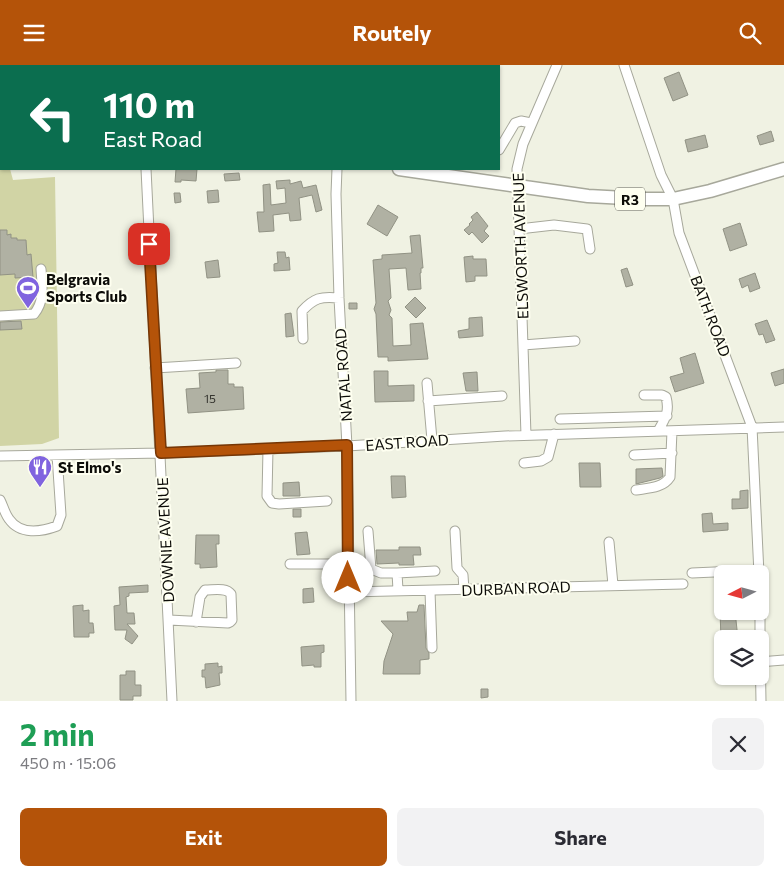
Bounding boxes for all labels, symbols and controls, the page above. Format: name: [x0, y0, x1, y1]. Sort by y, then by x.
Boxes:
icon: menu: [20, 19, 48, 47]
text: Routely: [353, 19, 431, 46]
icon: search: [736, 19, 764, 47]
text: 110 m: [103, 82, 195, 125]
icon: left: [20, 85, 85, 150]
text: East Road: [103, 125, 202, 152]
street label: ELSWORTH AVENUE: [508, 172, 532, 319]
road number: R3: [615, 187, 645, 211]
pin: [128, 223, 170, 265]
icon: arrive: [135, 230, 163, 258]
place label: Belgravia Sports Club: [46, 270, 127, 305]
street label: BATH ROAD: [687, 273, 735, 359]
sports icon: Belgravia Sports Club: [15, 275, 41, 309]
street label: NATAL ROAD: [331, 328, 355, 422]
house number: 15: [204, 391, 216, 405]
street label: EAST ROAD: [365, 430, 449, 454]
restaurant icon: St Elmo's: [27, 454, 53, 488]
place label: St Elmo's: [58, 458, 122, 476]
street label: DOWNIE AVENUE: [153, 477, 177, 603]
position arrow: [321, 551, 373, 603]
north arrow: [714, 565, 769, 620]
map controls: [714, 565, 769, 685]
street label: DURBAN ROAD: [461, 577, 571, 599]
button: layers: [714, 630, 769, 685]
text: 2 min: [20, 715, 95, 752]
button: close: [712, 718, 764, 770]
text: 450 m · 15:06: [20, 753, 116, 772]
button: Exit: [20, 808, 387, 866]
button: Share: [397, 808, 764, 866]

